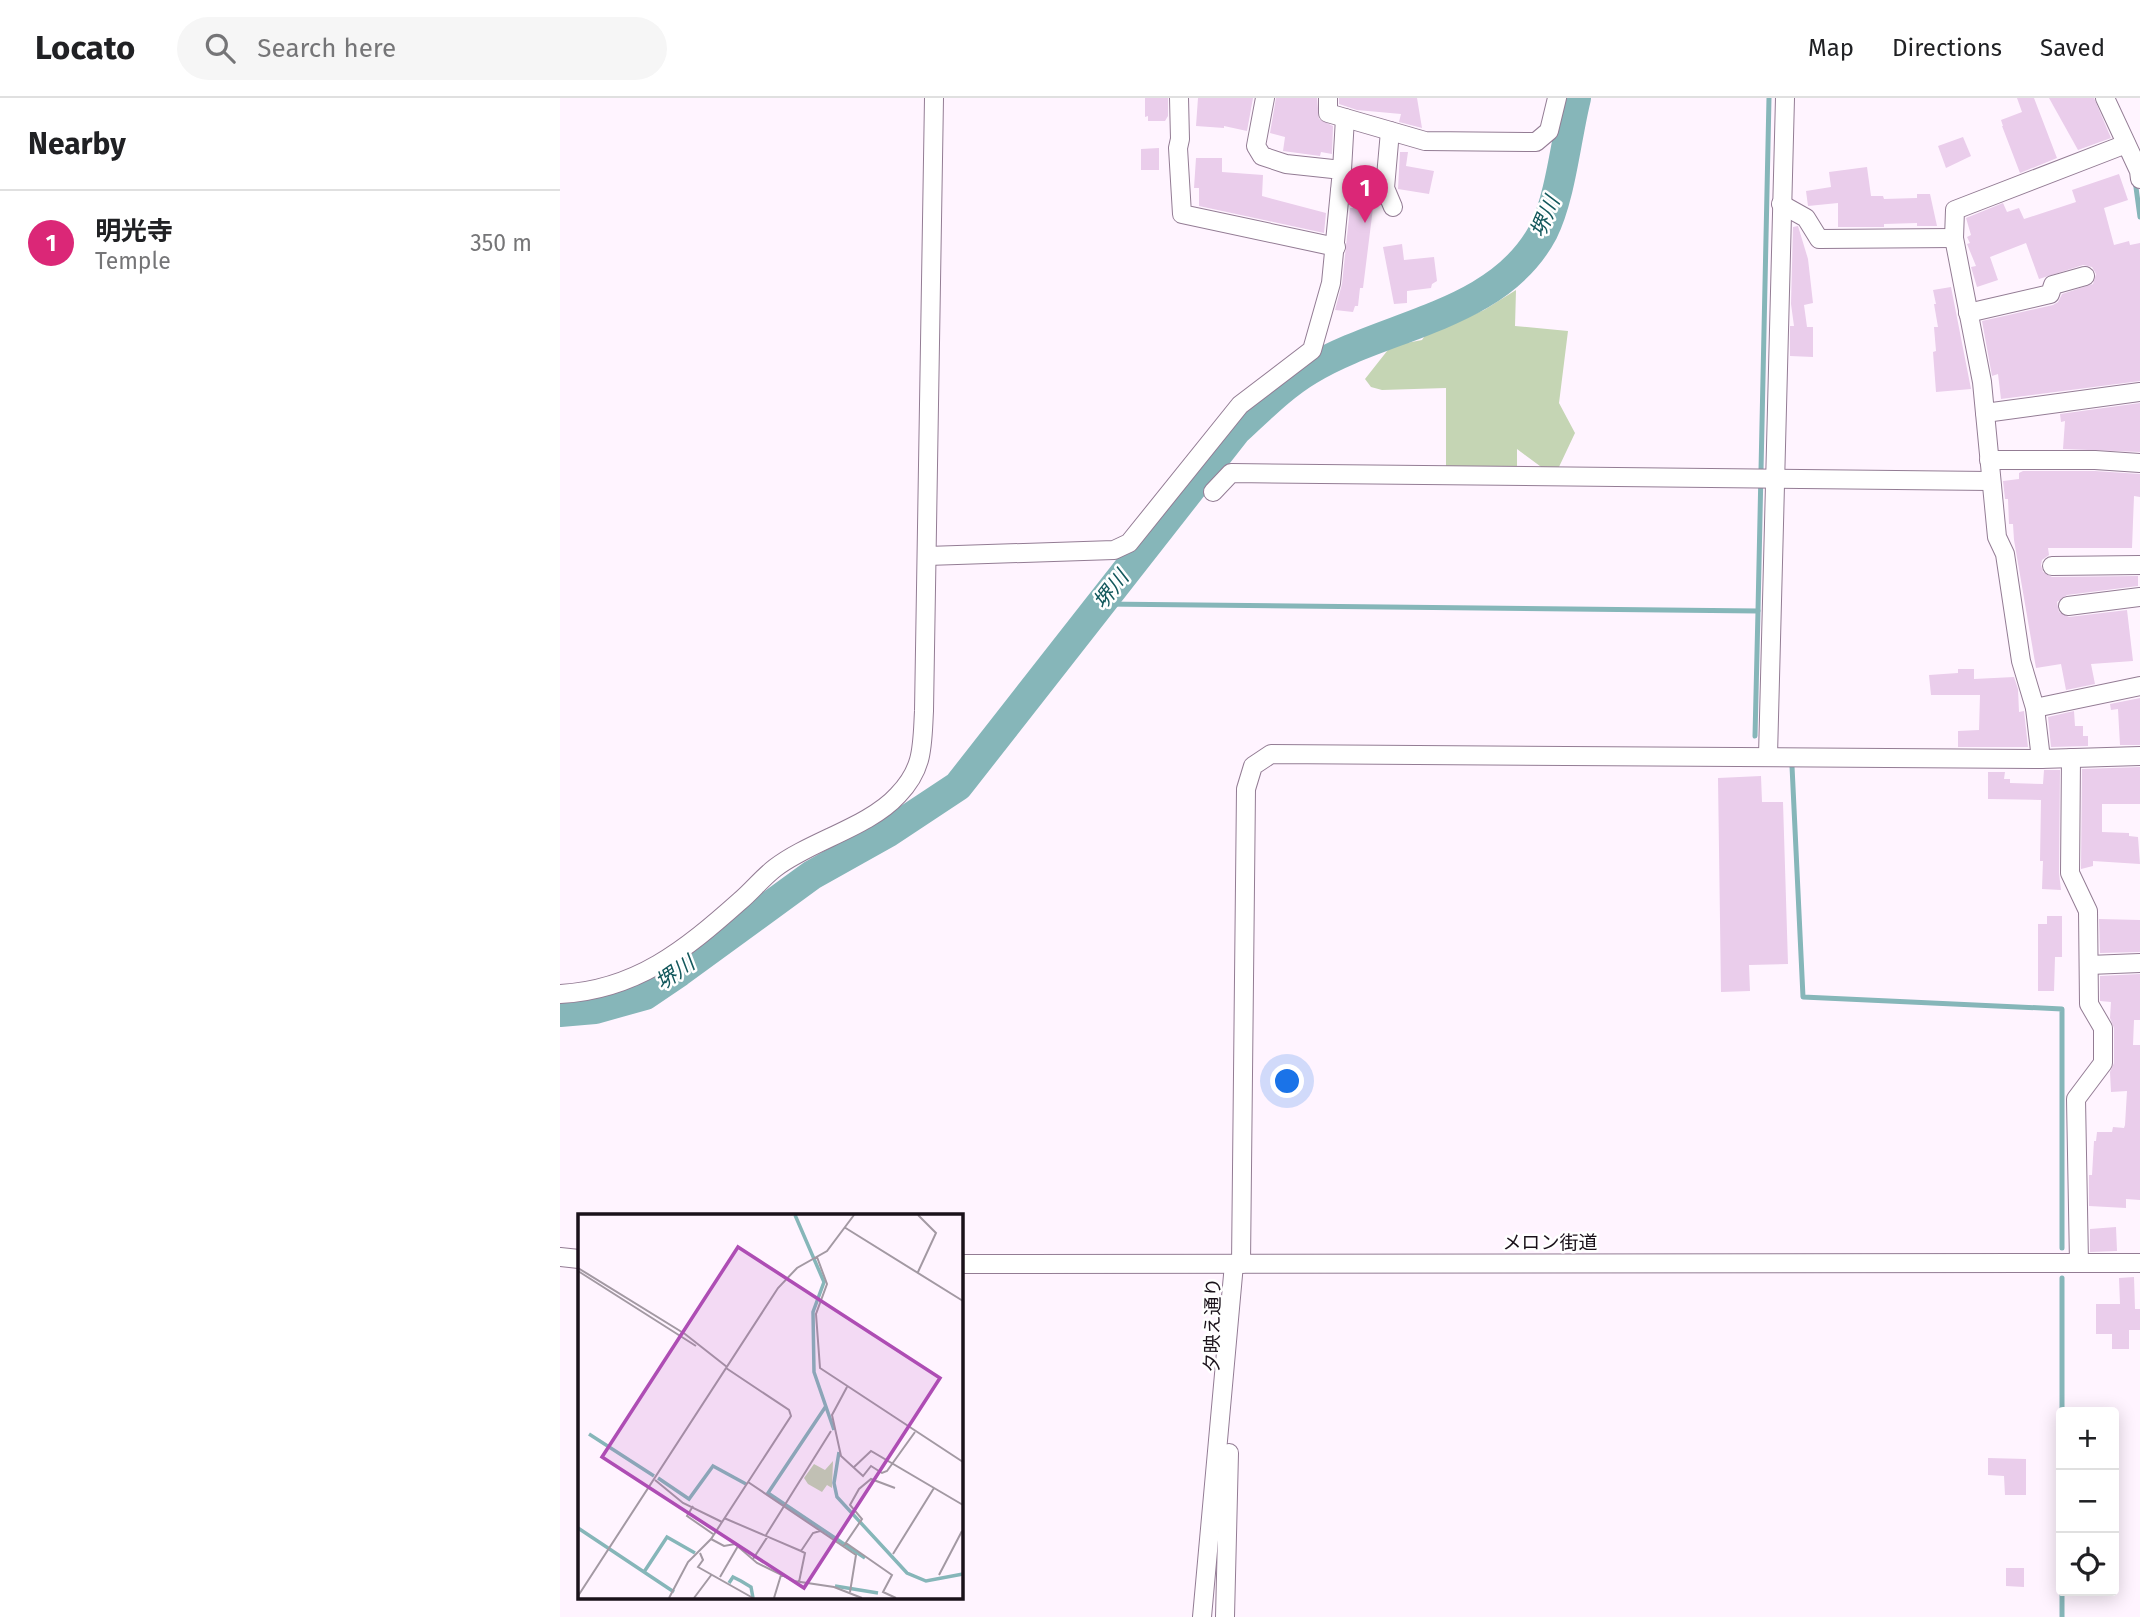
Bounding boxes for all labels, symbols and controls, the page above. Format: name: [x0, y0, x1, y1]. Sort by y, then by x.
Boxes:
search box: [177, 17, 667, 80]
text: Locato: [35, 28, 135, 68]
icon: search: [201, 29, 239, 67]
text: Search here: [257, 33, 396, 64]
text: Map: [1808, 34, 1854, 62]
text: Directions: [1892, 34, 2002, 62]
text: Saved: [2040, 34, 2105, 62]
text: Nearby: [28, 126, 126, 162]
pin: 1: [1342, 165, 1388, 223]
water label: 堺川: [1525, 191, 1566, 241]
text: 明光寺: [95, 216, 173, 247]
text: 1: [46, 229, 56, 257]
text: 350 m: [470, 229, 532, 257]
text: Temple: [95, 247, 171, 275]
water label: 堺川: [1088, 564, 1135, 615]
water label: 堺川: [650, 949, 701, 996]
your location: [1270, 1064, 1304, 1098]
inset map: [578, 1214, 962, 1600]
street label: メロン街道: [1502, 1231, 1598, 1254]
street label: 夕映え通り: [1200, 1277, 1225, 1373]
map controls: [2056, 1407, 2119, 1596]
button: +: [2056, 1407, 2119, 1470]
button: −: [2056, 1470, 2119, 1533]
button: locate: [2056, 1533, 2119, 1596]

